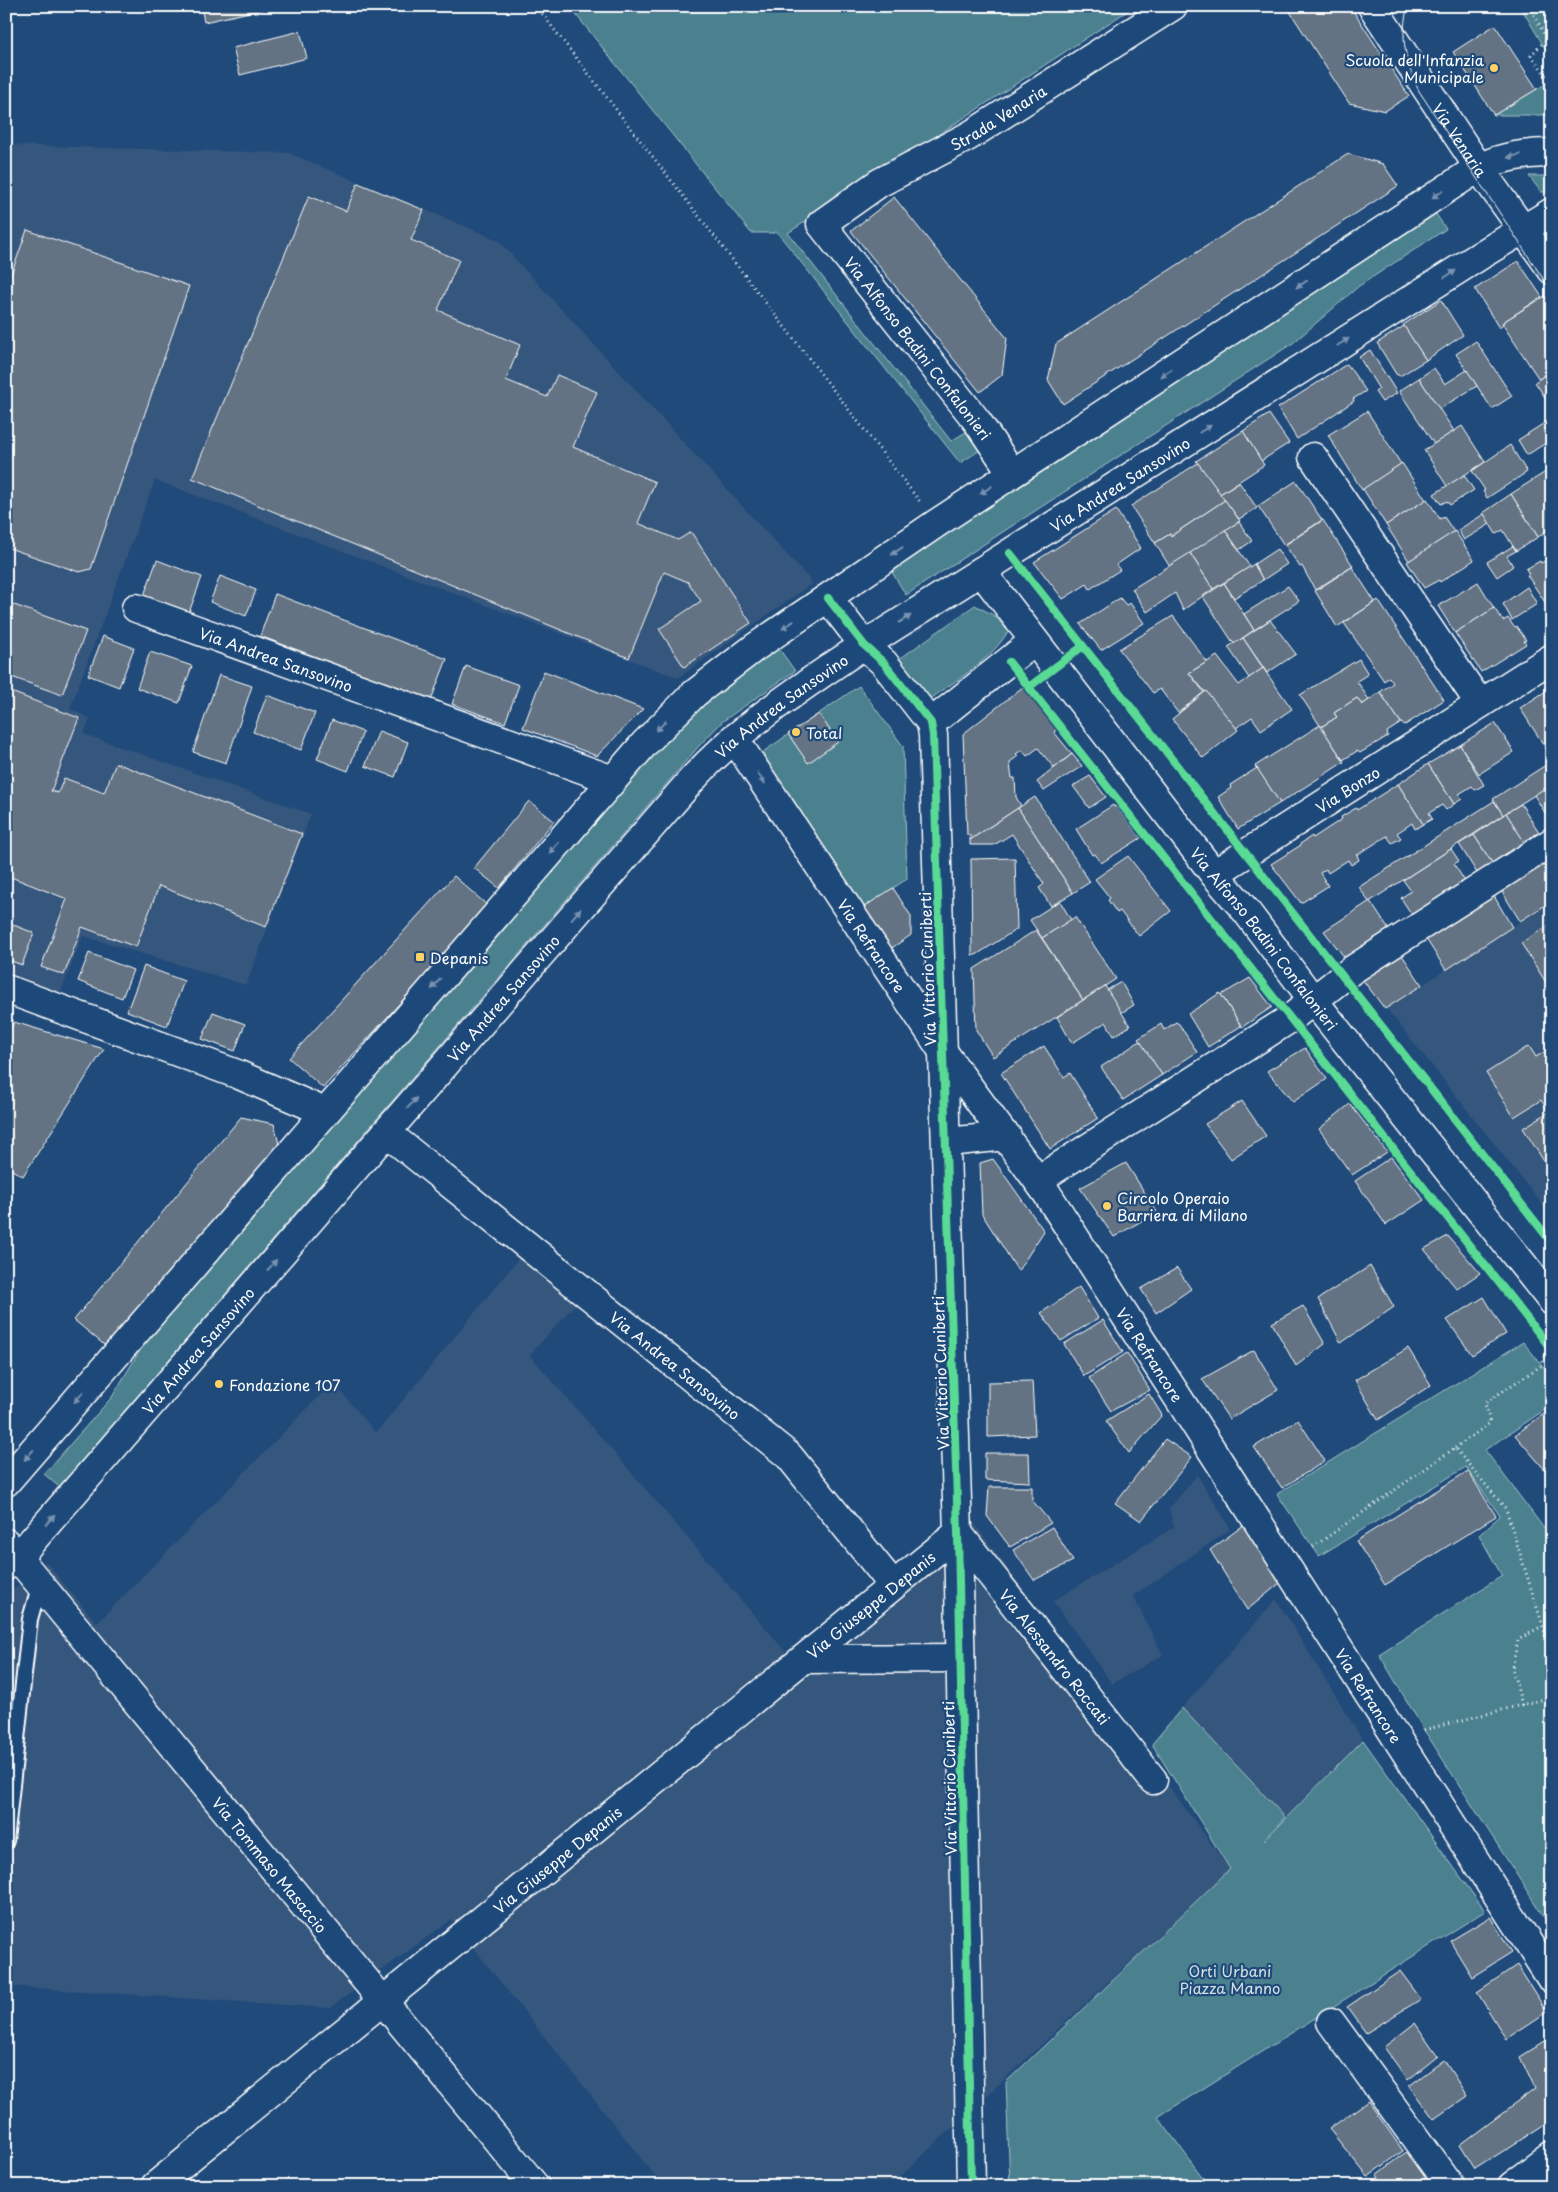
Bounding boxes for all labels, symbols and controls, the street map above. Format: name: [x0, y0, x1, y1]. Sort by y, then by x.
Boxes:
place label: Scuola dell'Infanzia Municipale: [1345, 48, 1485, 88]
marker: Scuola dell'Infanzia Municipale: [1488, 62, 1500, 74]
street label: Strada Venaria: [946, 78, 1051, 156]
street label: Via Venaria: [1427, 98, 1493, 182]
one-way arrow: [1507, 152, 1522, 160]
one-way arrow: [1431, 190, 1445, 199]
street label: Via Alfonso Badini Confalonieri: [839, 251, 997, 445]
one-way arrow: [1444, 269, 1457, 279]
one-way arrow: [1295, 279, 1309, 288]
one-way arrow: [1336, 337, 1349, 347]
one-way arrow: [1159, 368, 1173, 377]
one-way arrow: [1199, 424, 1212, 434]
street label: Via Andrea Sansovino: [1045, 431, 1194, 537]
one-way arrow: [980, 486, 993, 495]
one-way arrow: [890, 546, 903, 556]
one-way arrow: [899, 614, 912, 623]
street label: Via Andrea Sansovino: [196, 620, 356, 697]
one-way arrow: [781, 620, 794, 630]
street label: Via Andrea Sansovino: [709, 648, 852, 763]
one-way arrow: [655, 720, 667, 732]
place label: Total: [806, 721, 842, 744]
marker: Total: [790, 726, 802, 738]
street label: Via Bonzo: [1310, 760, 1384, 818]
one-way arrow: [756, 771, 766, 785]
one-way arrow: [548, 842, 559, 855]
street label: Via Alfonso Badini Confalonieri: [1185, 842, 1344, 1035]
street label: Via Vittorio Cuniberti: [913, 891, 941, 1047]
street label: Via Refrancore: [832, 894, 912, 997]
one-way arrow: [570, 908, 582, 920]
street label: Via Andrea Sansovino: [441, 929, 564, 1067]
place label: Depanis: [430, 946, 489, 969]
marker: Depanis: [414, 951, 426, 963]
one-way arrow: [430, 978, 441, 991]
one-way arrow: [407, 1096, 418, 1109]
place label: Circolo Operaio Barriera di Milano: [1117, 1186, 1248, 1226]
marker: Circolo Operaio Barriera di Milano: [1101, 1200, 1113, 1212]
one-way arrow: [266, 1259, 277, 1272]
street label: Via Andrea Sansovino: [136, 1281, 259, 1419]
street label: Via Vittorio Cuniberti: [926, 1295, 954, 1451]
street label: Via Refrancore: [1111, 1303, 1189, 1406]
street label: Via Andrea Sansovino: [605, 1305, 746, 1424]
place label: Fondazione 107: [229, 1373, 341, 1396]
marker: Fondazione 107: [213, 1378, 225, 1390]
one-way arrow: [74, 1390, 85, 1403]
one-way arrow: [23, 1449, 35, 1461]
one-way arrow: [45, 1514, 56, 1527]
street label: Via Giuseppe Depanis: [801, 1545, 940, 1664]
street label: Via Alessandro Roccati: [994, 1583, 1116, 1729]
street label: Via Refrancore: [1330, 1643, 1408, 1747]
street label: Via Vittorio Cuniberti: [936, 1701, 962, 1855]
street label: Via Tommaso Masaccio: [207, 1791, 333, 1937]
street label: Via Giuseppe Depanis: [488, 1800, 626, 1919]
park label: Orti Urbani Piazza Manno: [1180, 1959, 1280, 1999]

